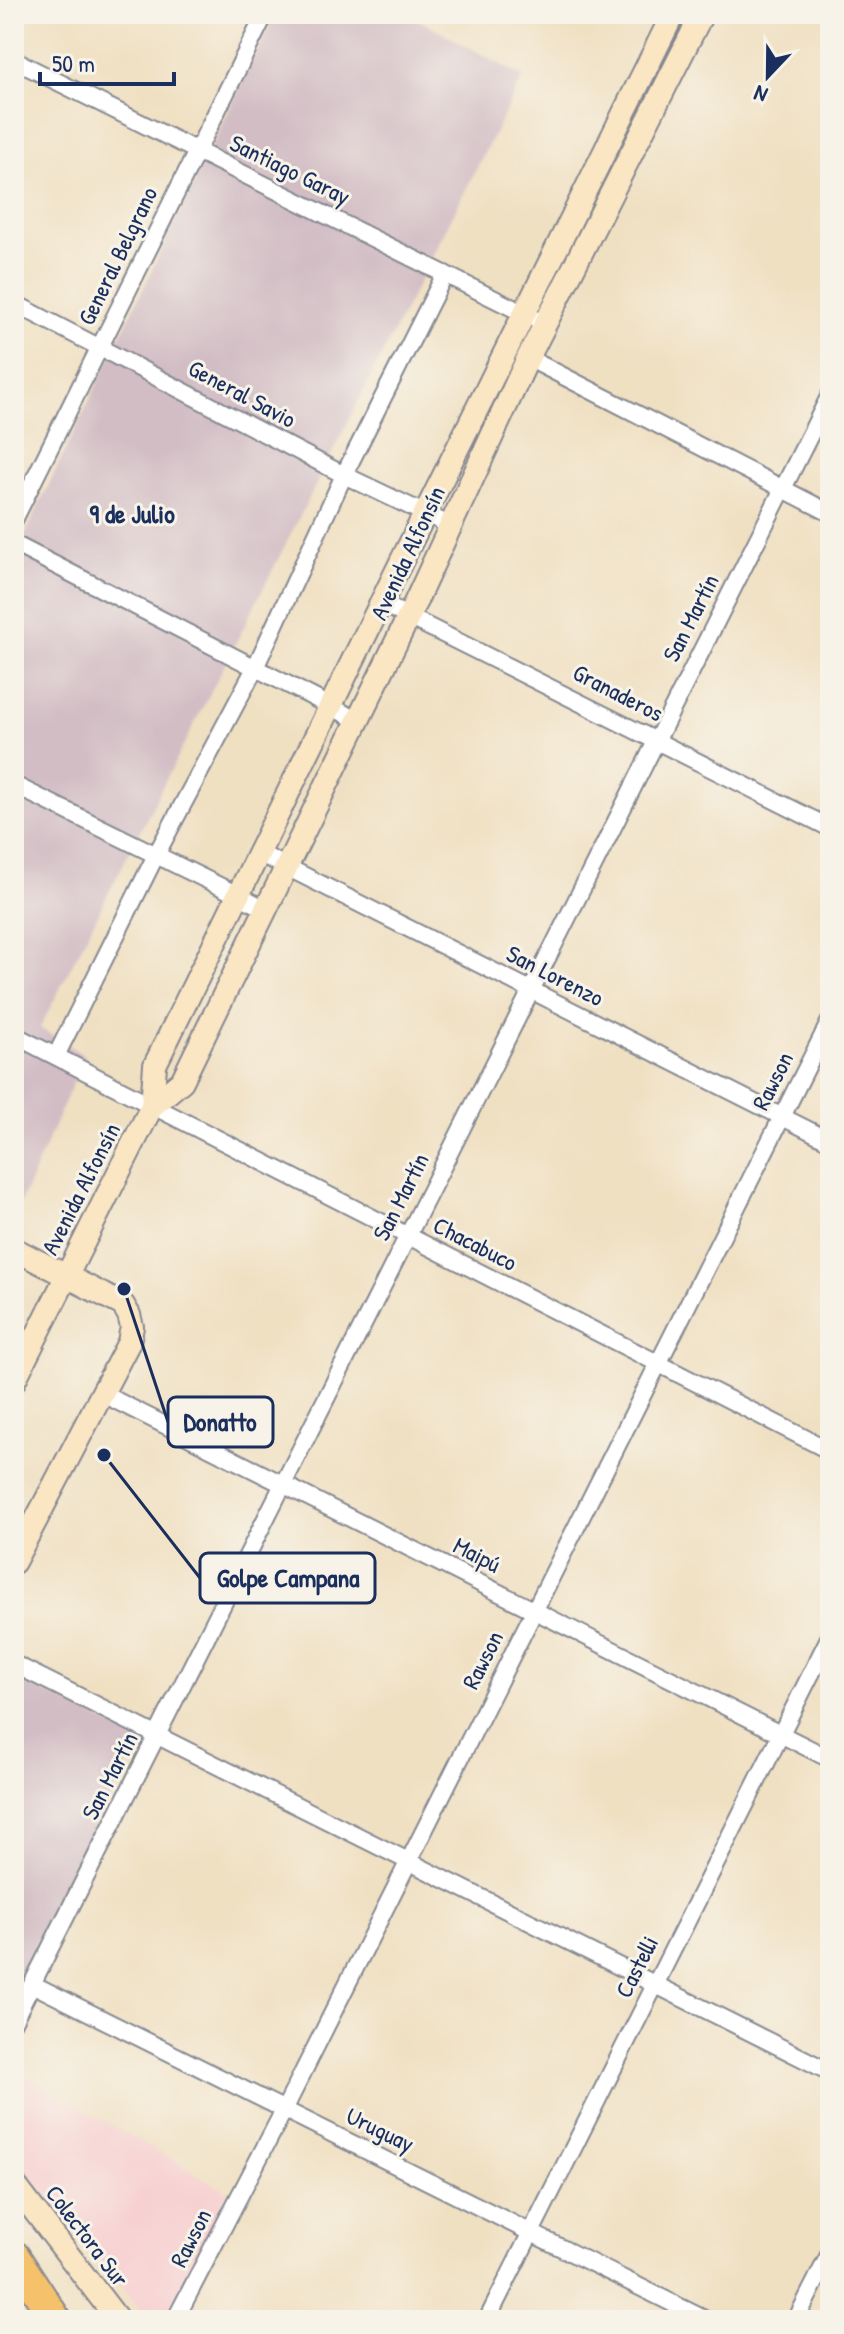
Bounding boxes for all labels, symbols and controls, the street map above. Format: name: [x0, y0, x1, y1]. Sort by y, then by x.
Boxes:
scale bar: [40, 36, 174, 86]
north arrow: [728, 36, 808, 116]
text: 50 m: [52, 47, 95, 79]
text: N: [749, 78, 772, 111]
street label: Santiago Garay: [225, 126, 356, 212]
street label: General Belgrano: [70, 181, 164, 330]
street label: General Savio: [183, 352, 302, 435]
street label: Avenida Alfonsín: [362, 481, 452, 625]
district label: 9 de Julio: [89, 496, 175, 531]
street label: San Martín: [654, 568, 726, 667]
street label: Granaderos: [568, 656, 669, 728]
street label: San Lorenzo: [501, 937, 610, 1013]
street label: Rawson: [744, 1046, 800, 1115]
street label: Avenida Alfonsín: [33, 1117, 127, 1260]
street label: San Martín: [364, 1147, 436, 1246]
street label: Chacabuco: [428, 1208, 523, 1278]
callout: Donatto: [168, 1397, 273, 1447]
text: Donatto: [183, 1404, 257, 1439]
street label: Maipú: [448, 1529, 507, 1580]
callout: Golpe Campana: [200, 1553, 375, 1603]
text: Golpe Campana: [217, 1560, 360, 1596]
street label: Rawson: [454, 1625, 510, 1694]
street label: San Martín: [73, 1726, 145, 1825]
street label: Castelli: [607, 1930, 665, 2003]
street label: Uruguay: [341, 2099, 420, 2159]
street label: Colectora Sur: [39, 2178, 137, 2293]
street label: Rawson: [162, 2203, 218, 2272]

